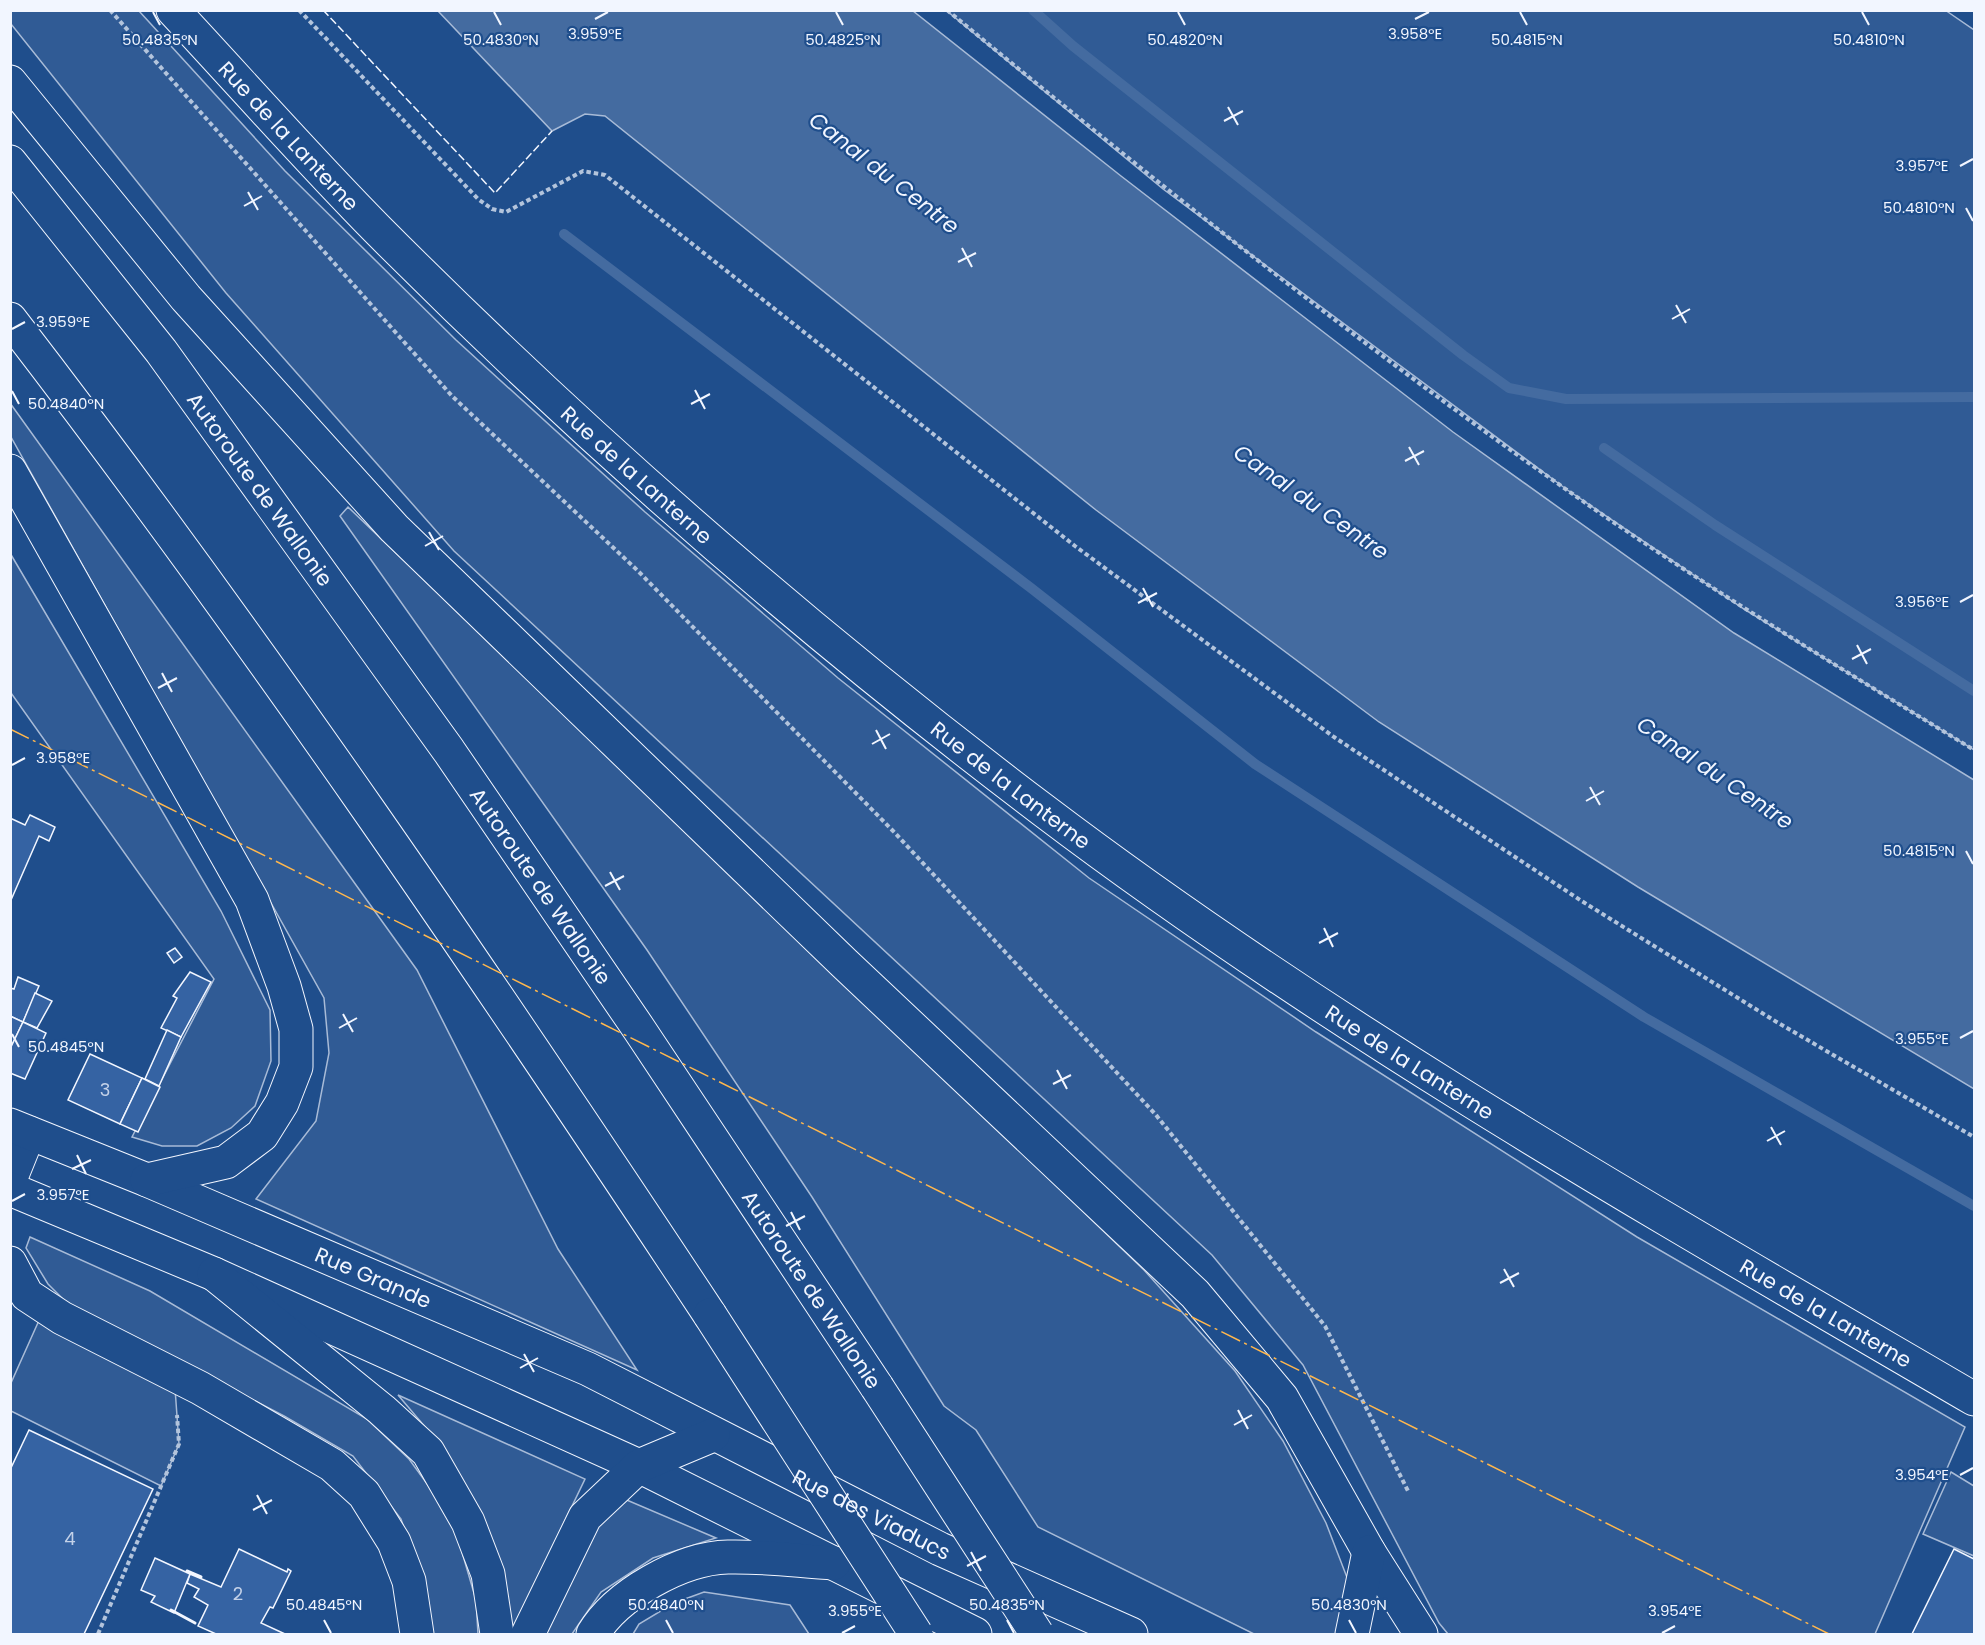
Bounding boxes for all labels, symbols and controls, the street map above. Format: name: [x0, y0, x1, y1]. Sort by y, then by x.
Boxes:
text: 3.959°E: [568, 23, 622, 44]
text: 3.958°E: [1388, 23, 1442, 44]
text: 50.4835°N: [122, 29, 198, 50]
text: 50.4830°N: [463, 29, 539, 50]
text: 50.4825°N: [805, 29, 881, 50]
text: 50.4820°N: [1147, 29, 1223, 50]
text: 50.4815°N: [1491, 29, 1563, 50]
text: 50.4810°N: [1833, 29, 1905, 50]
street label: Rue de la Lanterne: [212, 54, 366, 217]
water label: Canal du Centre: [802, 105, 966, 241]
text: 3.957°E: [1896, 155, 1948, 176]
text: 50.4810°N: [1883, 197, 1955, 218]
text: 3.959°E: [36, 311, 90, 332]
street label: Autoroute de Wallonie: [181, 386, 340, 592]
text: 50.4840°N: [28, 393, 104, 414]
street label: Rue de la Lanterne: [555, 399, 719, 550]
water label: Canal du Centre: [1227, 437, 1395, 567]
text: 3.956°E: [1895, 591, 1949, 612]
water label: Canal du Centre: [1631, 709, 1799, 837]
street label: Rue de la Lanterne: [925, 714, 1097, 855]
text: 3.958°E: [36, 747, 90, 768]
street label: Autoroute de Wallonie: [463, 781, 619, 990]
text: 50.4815°N: [1883, 840, 1955, 861]
street label: Rue de la Lanterne: [1320, 998, 1500, 1126]
text: 3.955°E: [1895, 1028, 1949, 1049]
text: 50.4845°N: [28, 1036, 104, 1057]
house number: 3: [100, 1077, 110, 1102]
text: 3.957°E: [37, 1184, 89, 1205]
street label: Autoroute de Wallonie: [735, 1184, 888, 1394]
street label: Rue Grande: [311, 1239, 436, 1315]
street label: Rue de la Lanterne: [1735, 1251, 1917, 1374]
street label: Rue des Viaducs: [788, 1462, 955, 1566]
text: 3.954°E: [1895, 1464, 1949, 1485]
house number: 4: [64, 1526, 76, 1551]
house number: 2: [233, 1581, 243, 1606]
text: 50.4845°N: [286, 1594, 362, 1615]
text: 50.4840°N: [628, 1594, 704, 1615]
text: 50.4835°N: [969, 1594, 1045, 1615]
text: 50.4830°N: [1311, 1594, 1387, 1615]
text: 3.955°E: [828, 1600, 882, 1621]
text: 3.954°E: [1648, 1600, 1702, 1621]

